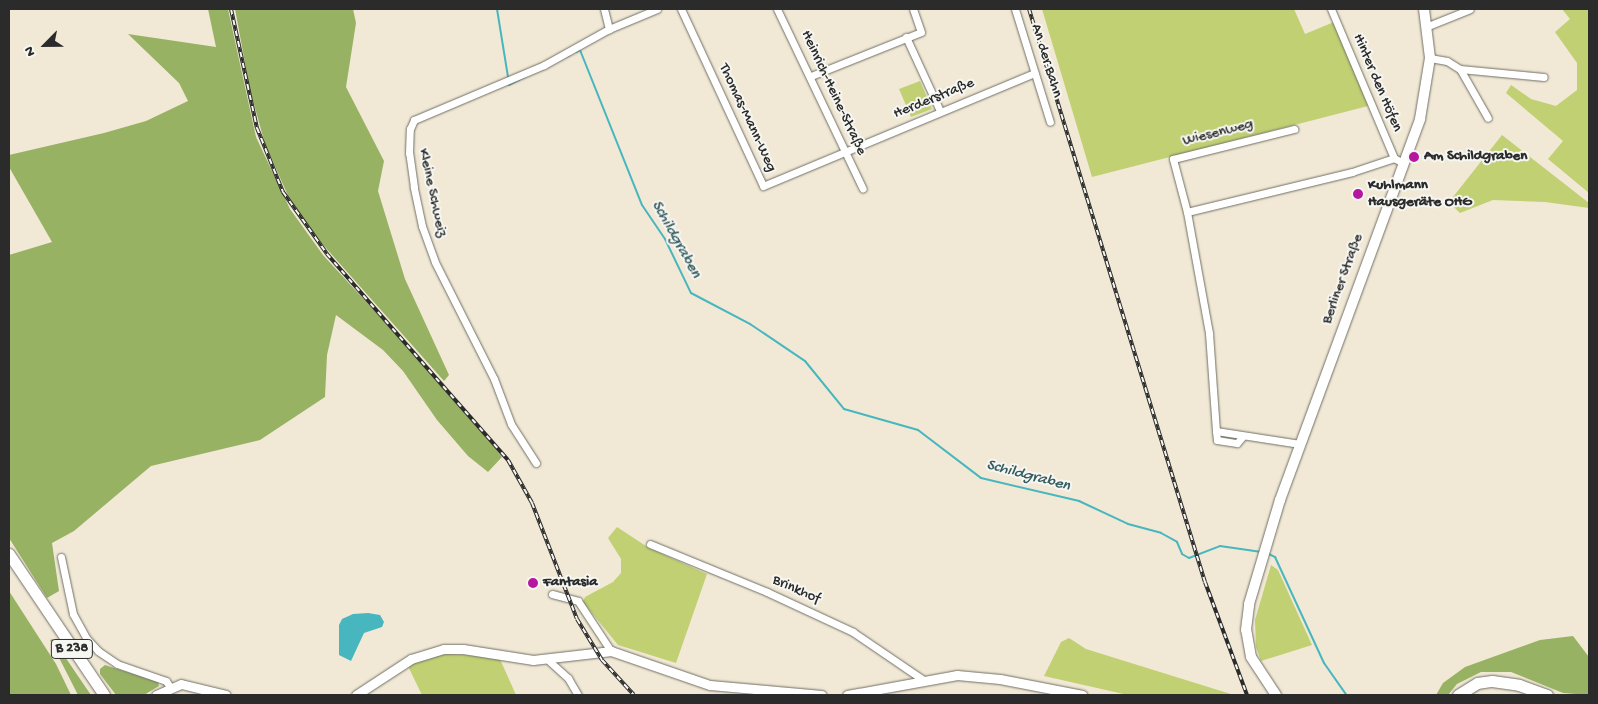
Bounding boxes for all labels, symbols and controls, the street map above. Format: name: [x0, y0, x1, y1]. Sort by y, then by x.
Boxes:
north arrow: [20, 20, 70, 70]
street label: An der Bahn: [1026, 22, 1066, 100]
street label: Heinrich-Heine-Straße: [796, 28, 870, 158]
street label: Hinter den Höfen: [1348, 31, 1406, 135]
text: N: [21, 44, 40, 59]
street label: Thomas-Mann-Weg: [714, 61, 780, 175]
street label: Herderstraße: [891, 75, 977, 123]
street label: Wiesenweg: [1181, 116, 1255, 150]
street label: Kleine Schweiz: [414, 147, 450, 239]
place label: Am Schildgraben: [1424, 148, 1527, 166]
marker: Am Schildgraben: [1408, 151, 1420, 163]
place label: Kuhlmann Hausgeräte OHG: [1368, 176, 1472, 211]
marker: Kuhlmann Hausgeräte OHG: [1352, 188, 1364, 200]
water label: Schildgraben: [646, 198, 704, 282]
street label: Berliner Straße: [1318, 231, 1368, 327]
water label: Schildgraben: [984, 457, 1072, 497]
street label: Brinkhof: [769, 572, 823, 608]
place label: Fantasia: [543, 574, 598, 592]
marker: Fantasia: [527, 577, 539, 589]
road number: B 238: [51, 638, 93, 661]

